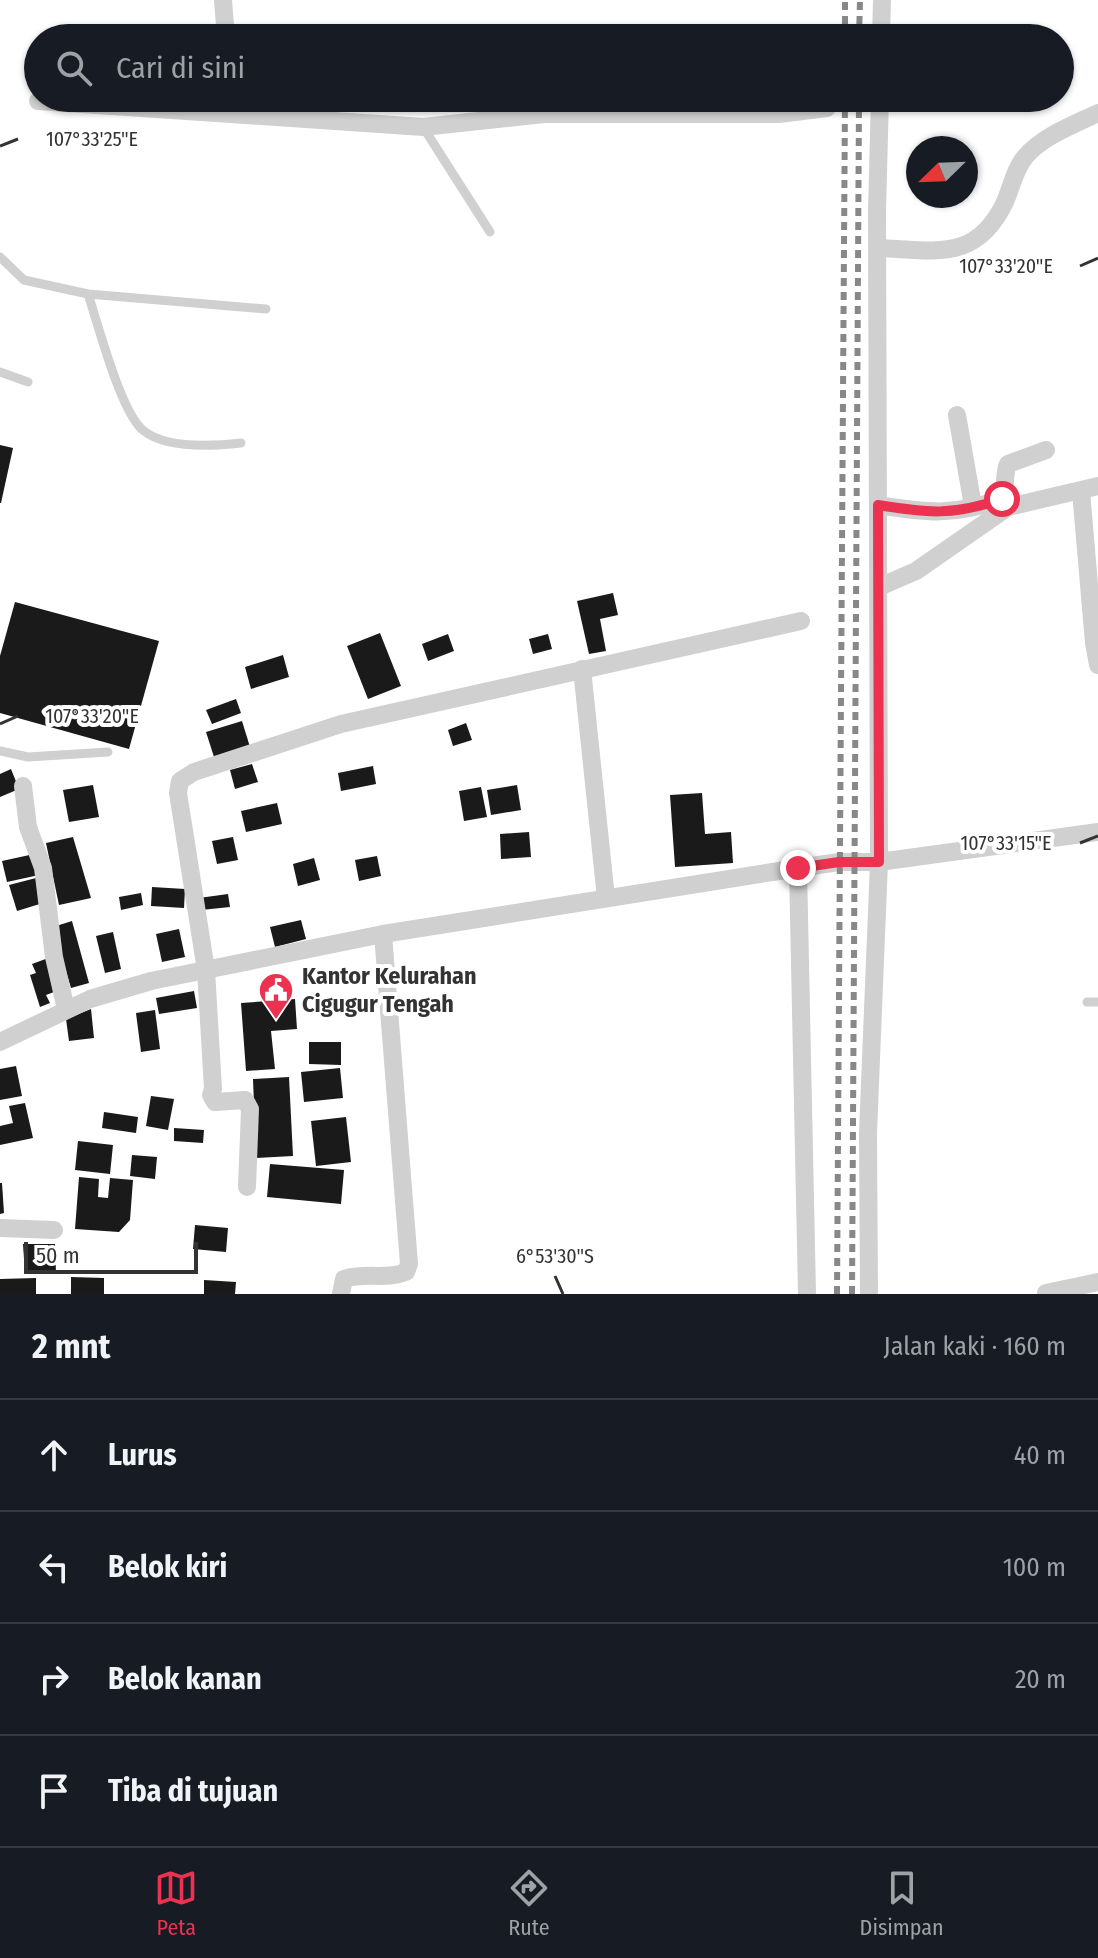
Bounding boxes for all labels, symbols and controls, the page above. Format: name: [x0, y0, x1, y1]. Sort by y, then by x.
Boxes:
search box: [24, 24, 1074, 112]
icon: search: [52, 46, 96, 90]
text: Cari di sini: [116, 50, 245, 86]
text: 107°33'25"E: [46, 127, 138, 151]
north arrow: [906, 136, 978, 208]
text: 107°33'20"E: [959, 254, 1053, 278]
route start: [984, 481, 1020, 517]
text: 107°33'20"E: [45, 704, 139, 728]
text: 107°33'15"E: [961, 831, 1051, 855]
route end: [780, 850, 816, 886]
place label: Kantor Kelurahan Cigugur Tengah: [302, 962, 477, 1018]
public building icon: Kantor Kelurahan Cigugur Tengah: [257, 971, 295, 1021]
scale bar: [24, 1238, 198, 1274]
text: 50 m: [36, 1242, 80, 1269]
text: 6°53'30"S: [516, 1244, 594, 1268]
text: 2 mnt: [32, 1326, 111, 1367]
text: Jalan kaki · 160 m: [884, 1331, 1066, 1362]
icon: ahead: [32, 1433, 76, 1477]
text: Lurus: [108, 1437, 177, 1473]
text: 40 m: [1014, 1440, 1066, 1471]
icon: left: [32, 1545, 76, 1589]
text: Belok kiri: [108, 1549, 227, 1585]
text: 100 m: [1003, 1552, 1066, 1583]
icon: right: [32, 1657, 76, 1701]
text: Belok kanan: [108, 1661, 262, 1697]
text: 20 m: [1015, 1664, 1066, 1695]
icon: arrive: [32, 1769, 76, 1813]
text: Tiba di tujuan: [108, 1773, 278, 1809]
tab: Peta: [154, 1866, 198, 1941]
tab: Rute: [507, 1866, 551, 1941]
tab: Disimpan: [860, 1866, 944, 1941]

